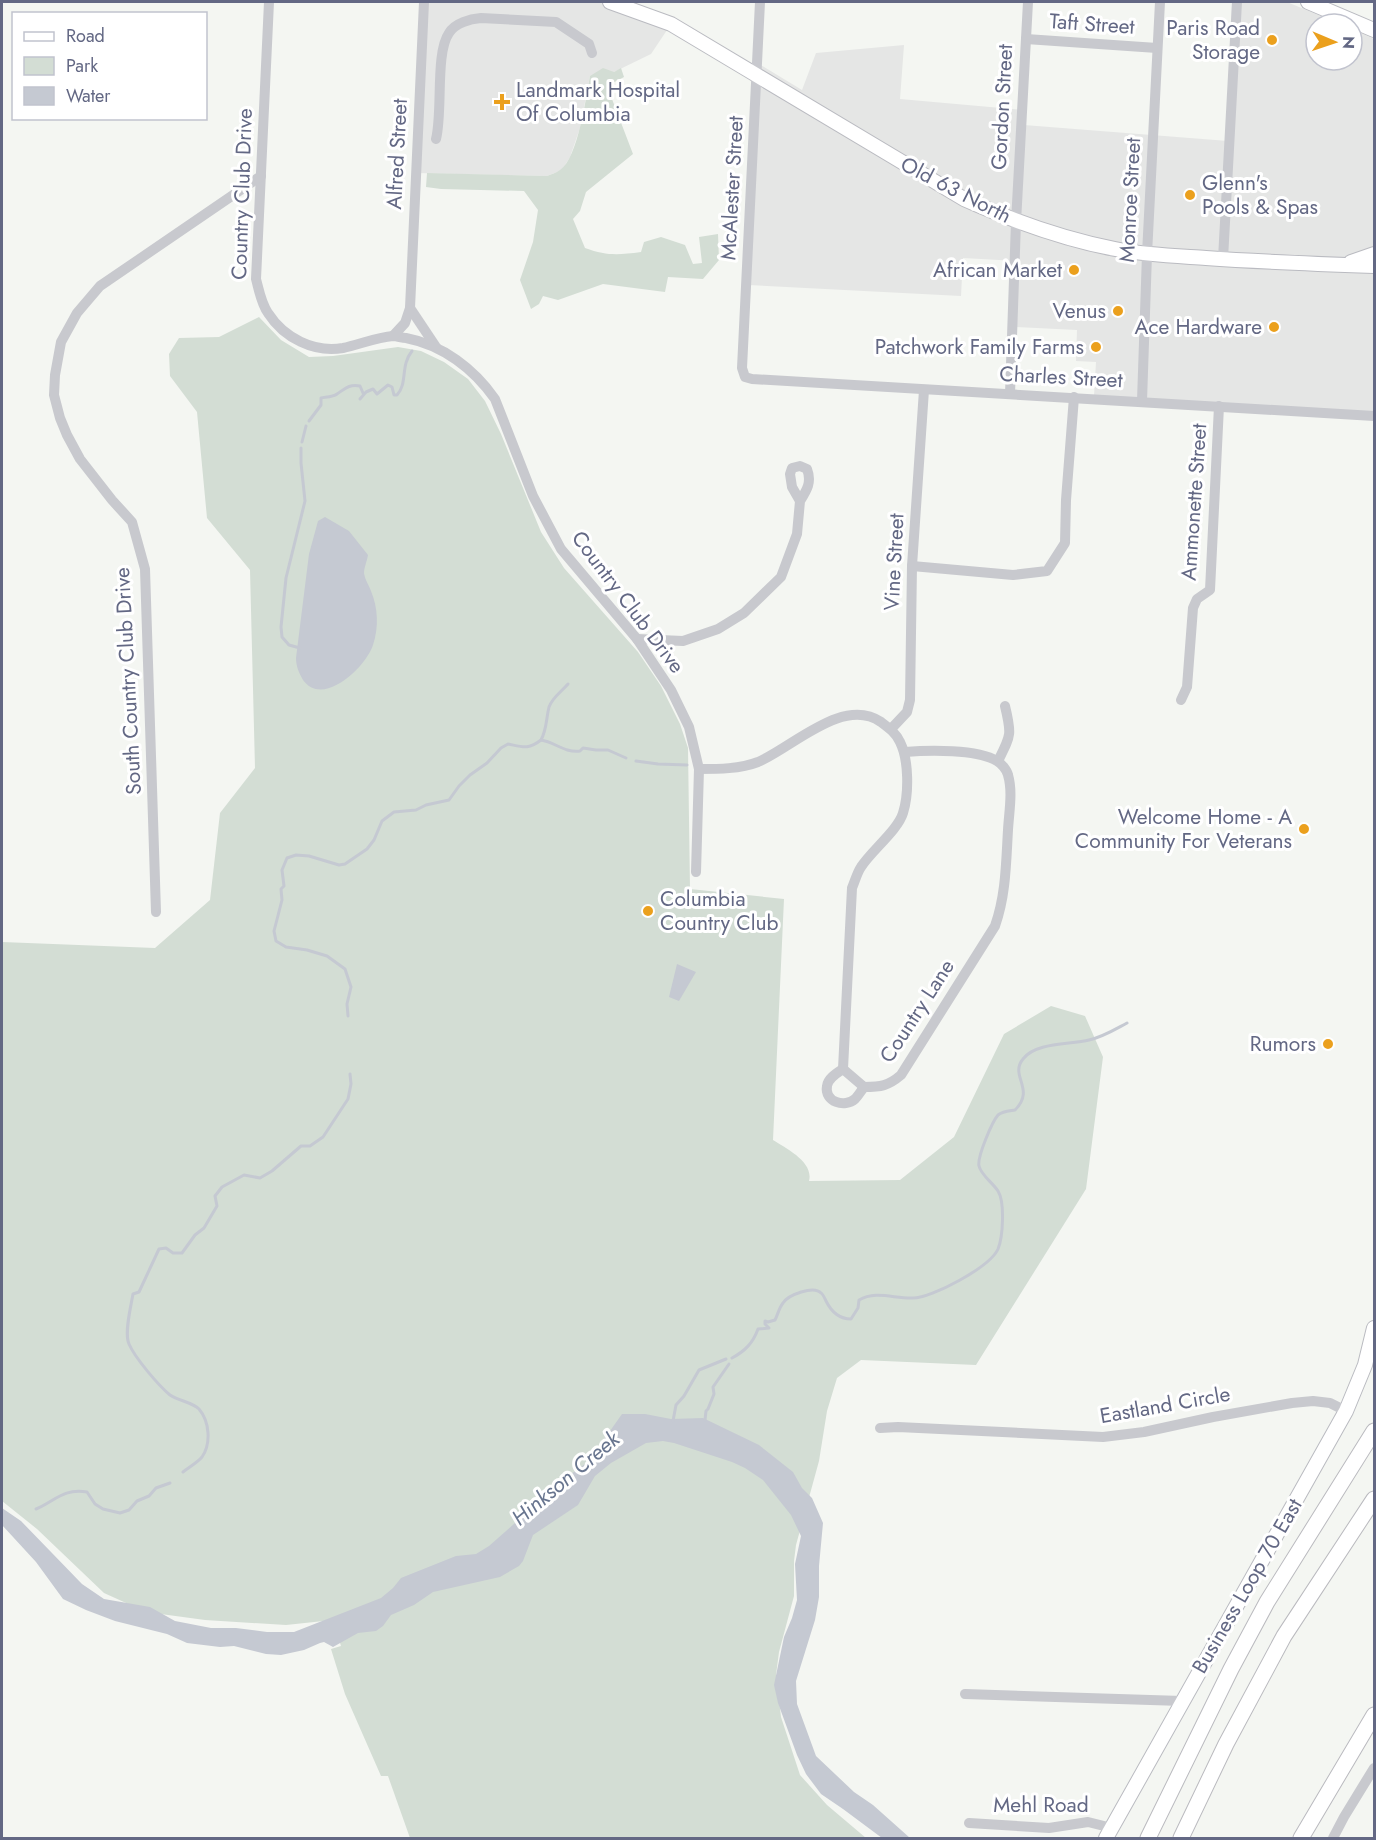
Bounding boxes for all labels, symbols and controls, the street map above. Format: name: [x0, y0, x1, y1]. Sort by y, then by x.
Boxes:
street label: Taft Street: [1048, 6, 1136, 42]
legend: [12, 12, 207, 120]
north arrow: [1304, 12, 1364, 72]
place label: Paris Road Storage: [1166, 13, 1260, 67]
text: Road: [66, 23, 105, 49]
marker: Paris Road Storage: [1265, 33, 1279, 47]
text: N: [1337, 36, 1360, 49]
street label: Gordon Street: [984, 43, 1020, 171]
text: Park: [66, 53, 98, 79]
place label: Landmark Hospital Of Columbia: [516, 75, 680, 129]
text: Water: [66, 83, 111, 109]
marker: Landmark Hospital Of Columbia: [493, 93, 511, 111]
street label: Alfred Street: [379, 98, 415, 210]
street label: Country Club Drive: [224, 108, 260, 280]
street label: McAlester Street: [713, 115, 751, 261]
street label: Monroe Street: [1112, 137, 1148, 263]
street label: Old 63 North: [895, 149, 1017, 231]
place label: Glenn's Pools & Spas: [1202, 168, 1318, 222]
marker: Glenn's Pools & Spas: [1183, 188, 1197, 202]
place label: African Market: [933, 255, 1062, 285]
marker: African Market: [1067, 263, 1081, 277]
place label: Venus: [1052, 296, 1106, 326]
marker: Venus: [1111, 304, 1125, 318]
place label: Ace Hardware: [1135, 312, 1262, 342]
marker: Ace Hardware: [1267, 320, 1281, 334]
place label: Patchwork Family Farms: [875, 332, 1084, 362]
marker: Patchwork Family Farms: [1089, 340, 1103, 354]
street label: Charles Street: [999, 359, 1123, 395]
street label: Ammonette Street: [1174, 423, 1214, 581]
street label: Vine Street: [876, 512, 912, 612]
street label: Country Club Drive: [564, 524, 692, 680]
street label: South Country Club Drive: [107, 566, 149, 796]
place label: Welcome Home - A Community For Veterans: [1075, 802, 1292, 856]
marker: Welcome Home - A Community For Veterans: [1297, 822, 1311, 836]
place label: Columbia Country Club: [660, 884, 779, 938]
marker: Columbia Country Club: [641, 904, 655, 918]
street label: Country Lane: [872, 953, 962, 1069]
place label: Rumors: [1250, 1029, 1316, 1059]
marker: Rumors: [1321, 1037, 1335, 1051]
street label: Eastland Circle: [1097, 1379, 1233, 1431]
water label: Hinkson Creek: [504, 1422, 627, 1533]
street label: Business Loop 70 East: [1185, 1493, 1309, 1679]
street label: Mehl Road: [993, 1790, 1089, 1820]

